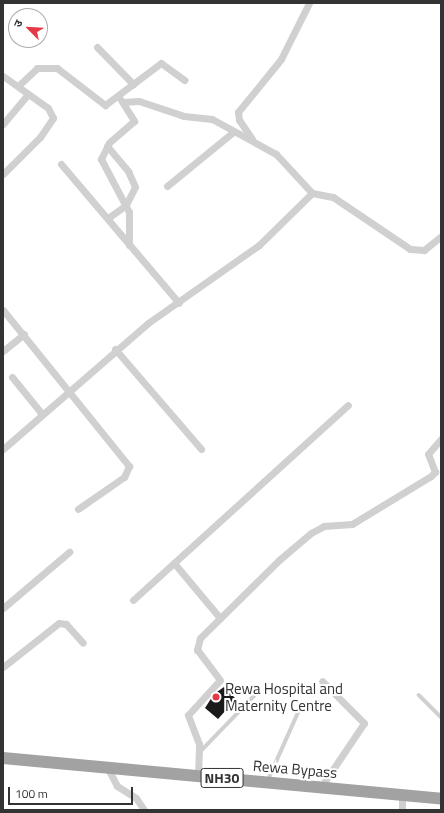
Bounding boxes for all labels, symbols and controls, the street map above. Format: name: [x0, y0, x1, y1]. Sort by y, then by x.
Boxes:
north arrow: [8, 8, 48, 48]
text: उ: [9, 17, 27, 30]
place label: Rewa Hospital and Maternity Centre: [225, 679, 343, 714]
marker: Rewa Hospital and Maternity Centre: [210, 691, 222, 703]
street label: Rewa Bypass: [252, 756, 338, 782]
road number: NH30: [200, 766, 244, 790]
scale bar: [10, 779, 135, 805]
text: 100 m: [15, 784, 48, 803]

